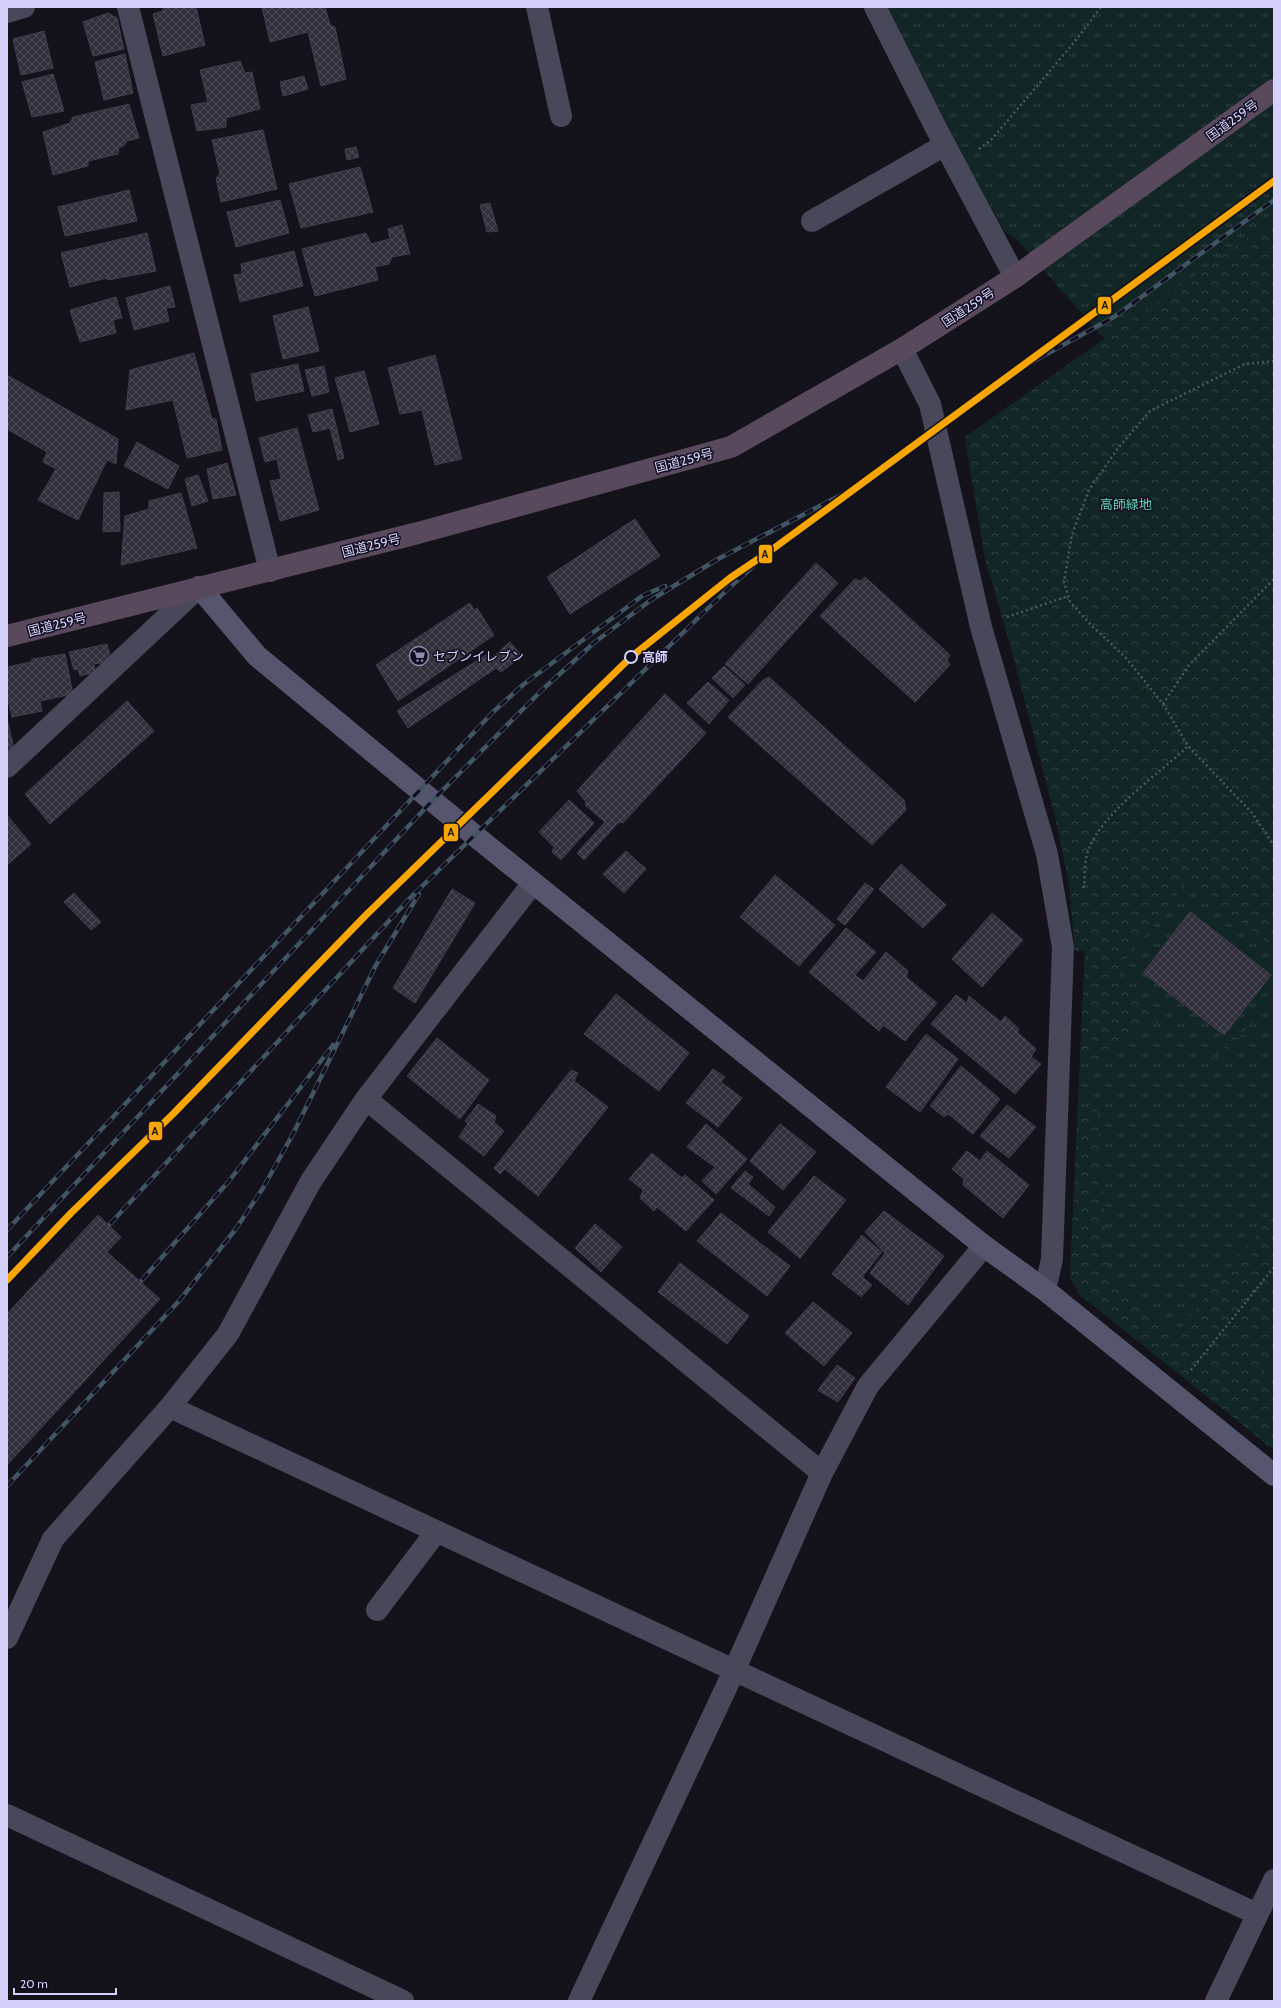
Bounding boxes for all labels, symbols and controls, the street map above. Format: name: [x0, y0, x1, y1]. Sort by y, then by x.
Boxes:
street label: 国道259号: [1203, 96, 1261, 144]
street label: 国道259号: [938, 284, 998, 330]
line badge: A: [1097, 296, 1112, 315]
text: A: [1102, 298, 1109, 312]
street label: 国道259号: [653, 444, 715, 476]
park label: 高師緑地: [1100, 496, 1152, 512]
street label: 国道259号: [340, 530, 402, 560]
line badge: A: [758, 544, 773, 564]
text: A: [762, 547, 769, 561]
street label: 国道259号: [26, 609, 88, 639]
supermarket icon: セブンイレブン: [408, 645, 430, 667]
place label: セブンイレブン: [433, 648, 524, 664]
place label: 高師: [642, 649, 668, 665]
marker: 高師: [624, 650, 638, 664]
line badge: A: [443, 823, 459, 842]
text: A: [448, 825, 455, 839]
line badge: A: [148, 1121, 163, 1141]
text: A: [152, 1124, 159, 1138]
scale bar: [14, 1970, 116, 1996]
text: 20 m: [20, 1976, 48, 1991]

